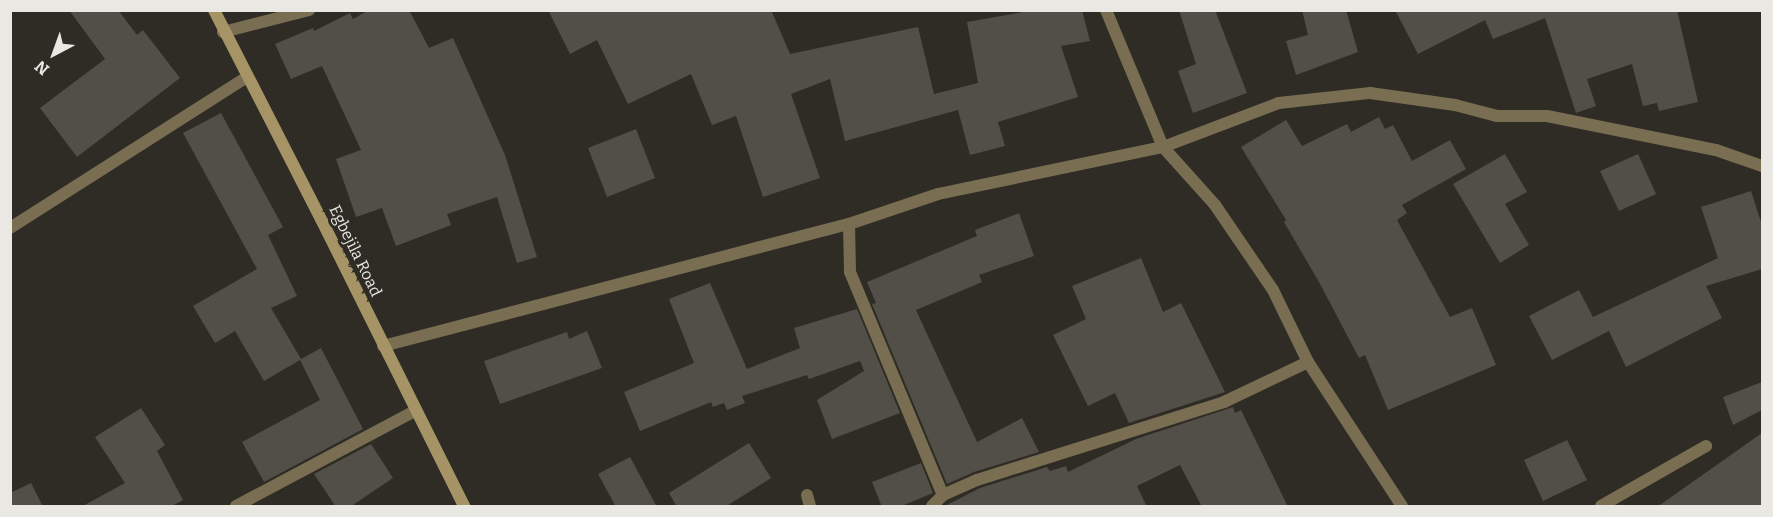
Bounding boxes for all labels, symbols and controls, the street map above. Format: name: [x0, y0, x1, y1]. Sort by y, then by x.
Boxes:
north arrow: [24, 24, 84, 84]
text: N: [31, 57, 53, 79]
street label: Egbejila Road: [325, 202, 385, 300]

